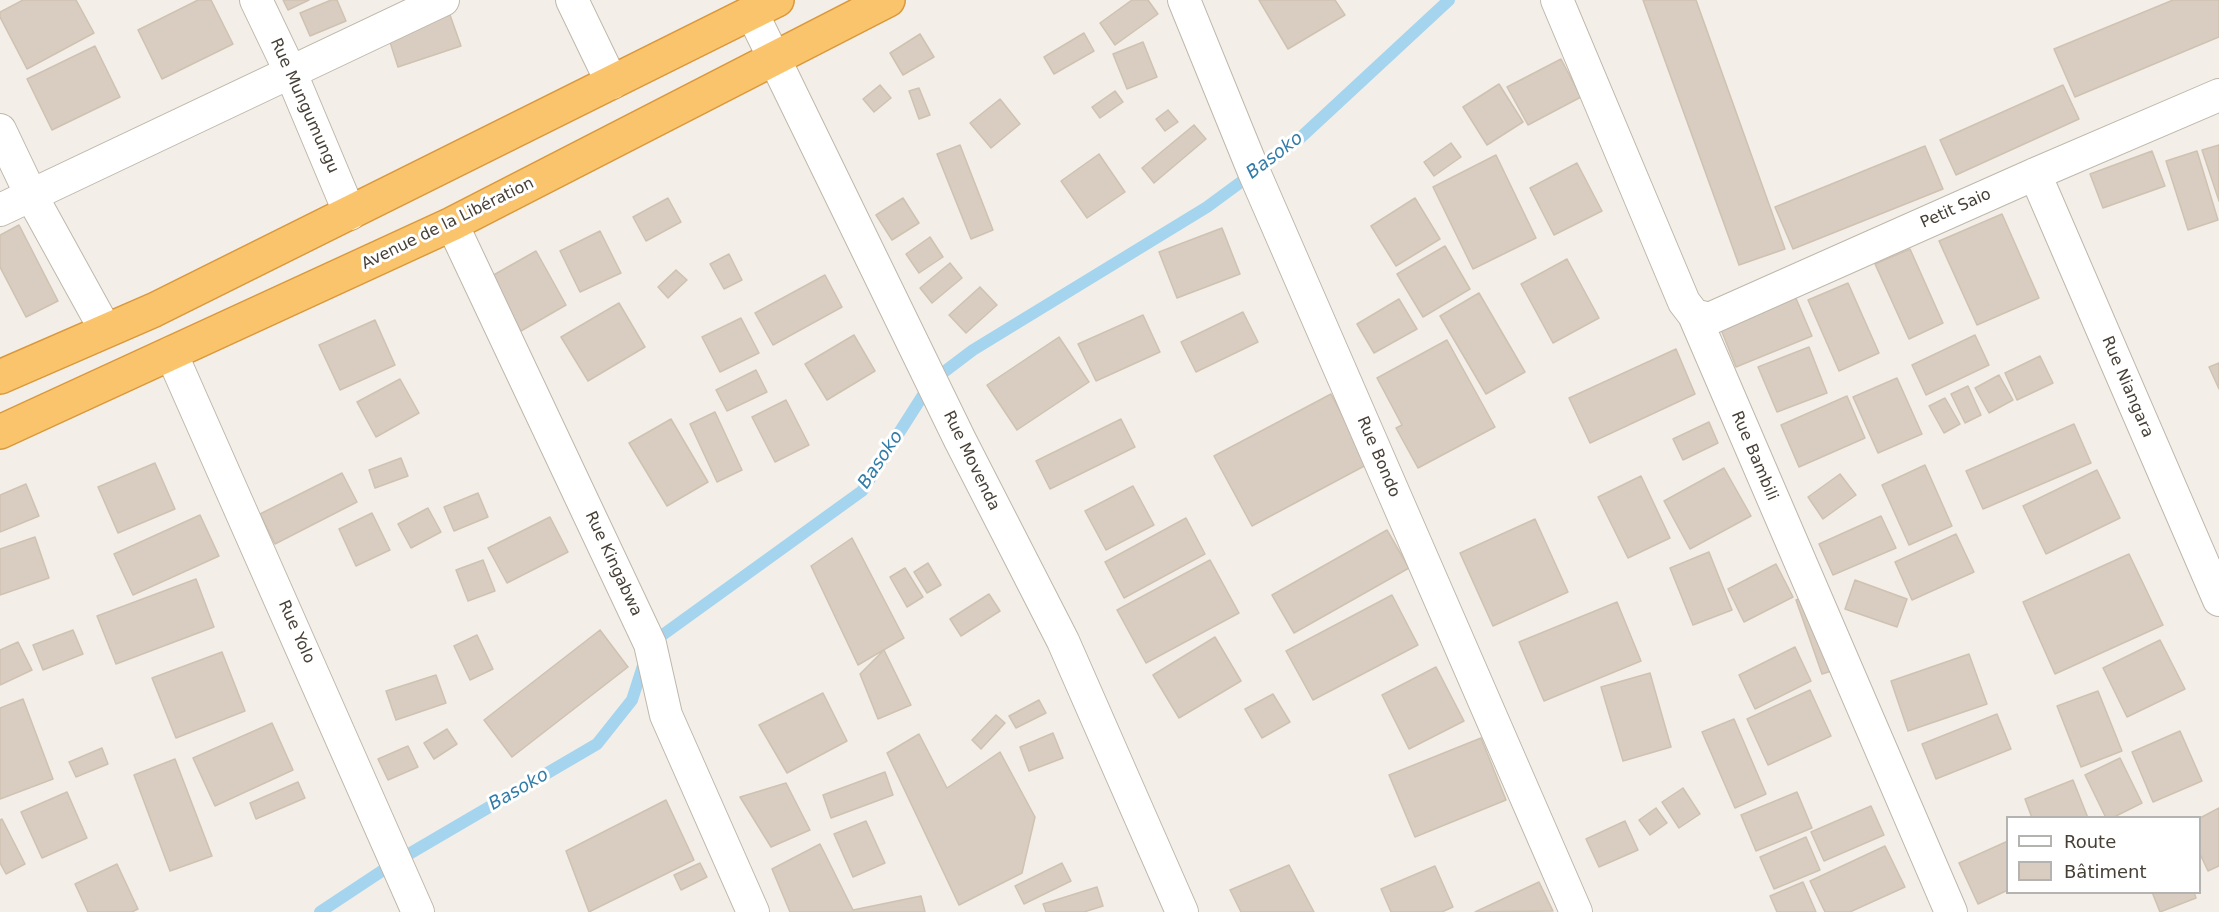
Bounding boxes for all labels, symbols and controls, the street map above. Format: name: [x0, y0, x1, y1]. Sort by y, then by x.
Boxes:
street label: Rue Mungumungu: [266, 35, 342, 177]
water label: Basoko: [1242, 128, 1308, 184]
street label: Avenue de la Libération: [359, 174, 537, 274]
street label: Petit Saio: [1918, 185, 1994, 233]
street label: Rue Niangara: [2097, 333, 2157, 441]
street label: Rue Movenda: [939, 408, 1003, 514]
street label: Rue Bambili: [1727, 408, 1781, 504]
street label: Rue Bondo: [1352, 414, 1404, 500]
water label: Basoko: [854, 427, 908, 493]
street label: Rue Kingabwa: [580, 508, 646, 620]
street label: Rue Yolo: [274, 597, 318, 667]
water label: Basoko: [485, 764, 553, 816]
legend: [2006, 816, 2201, 894]
text: Route: [2064, 831, 2116, 852]
text: Bâtiment: [2064, 861, 2147, 882]

